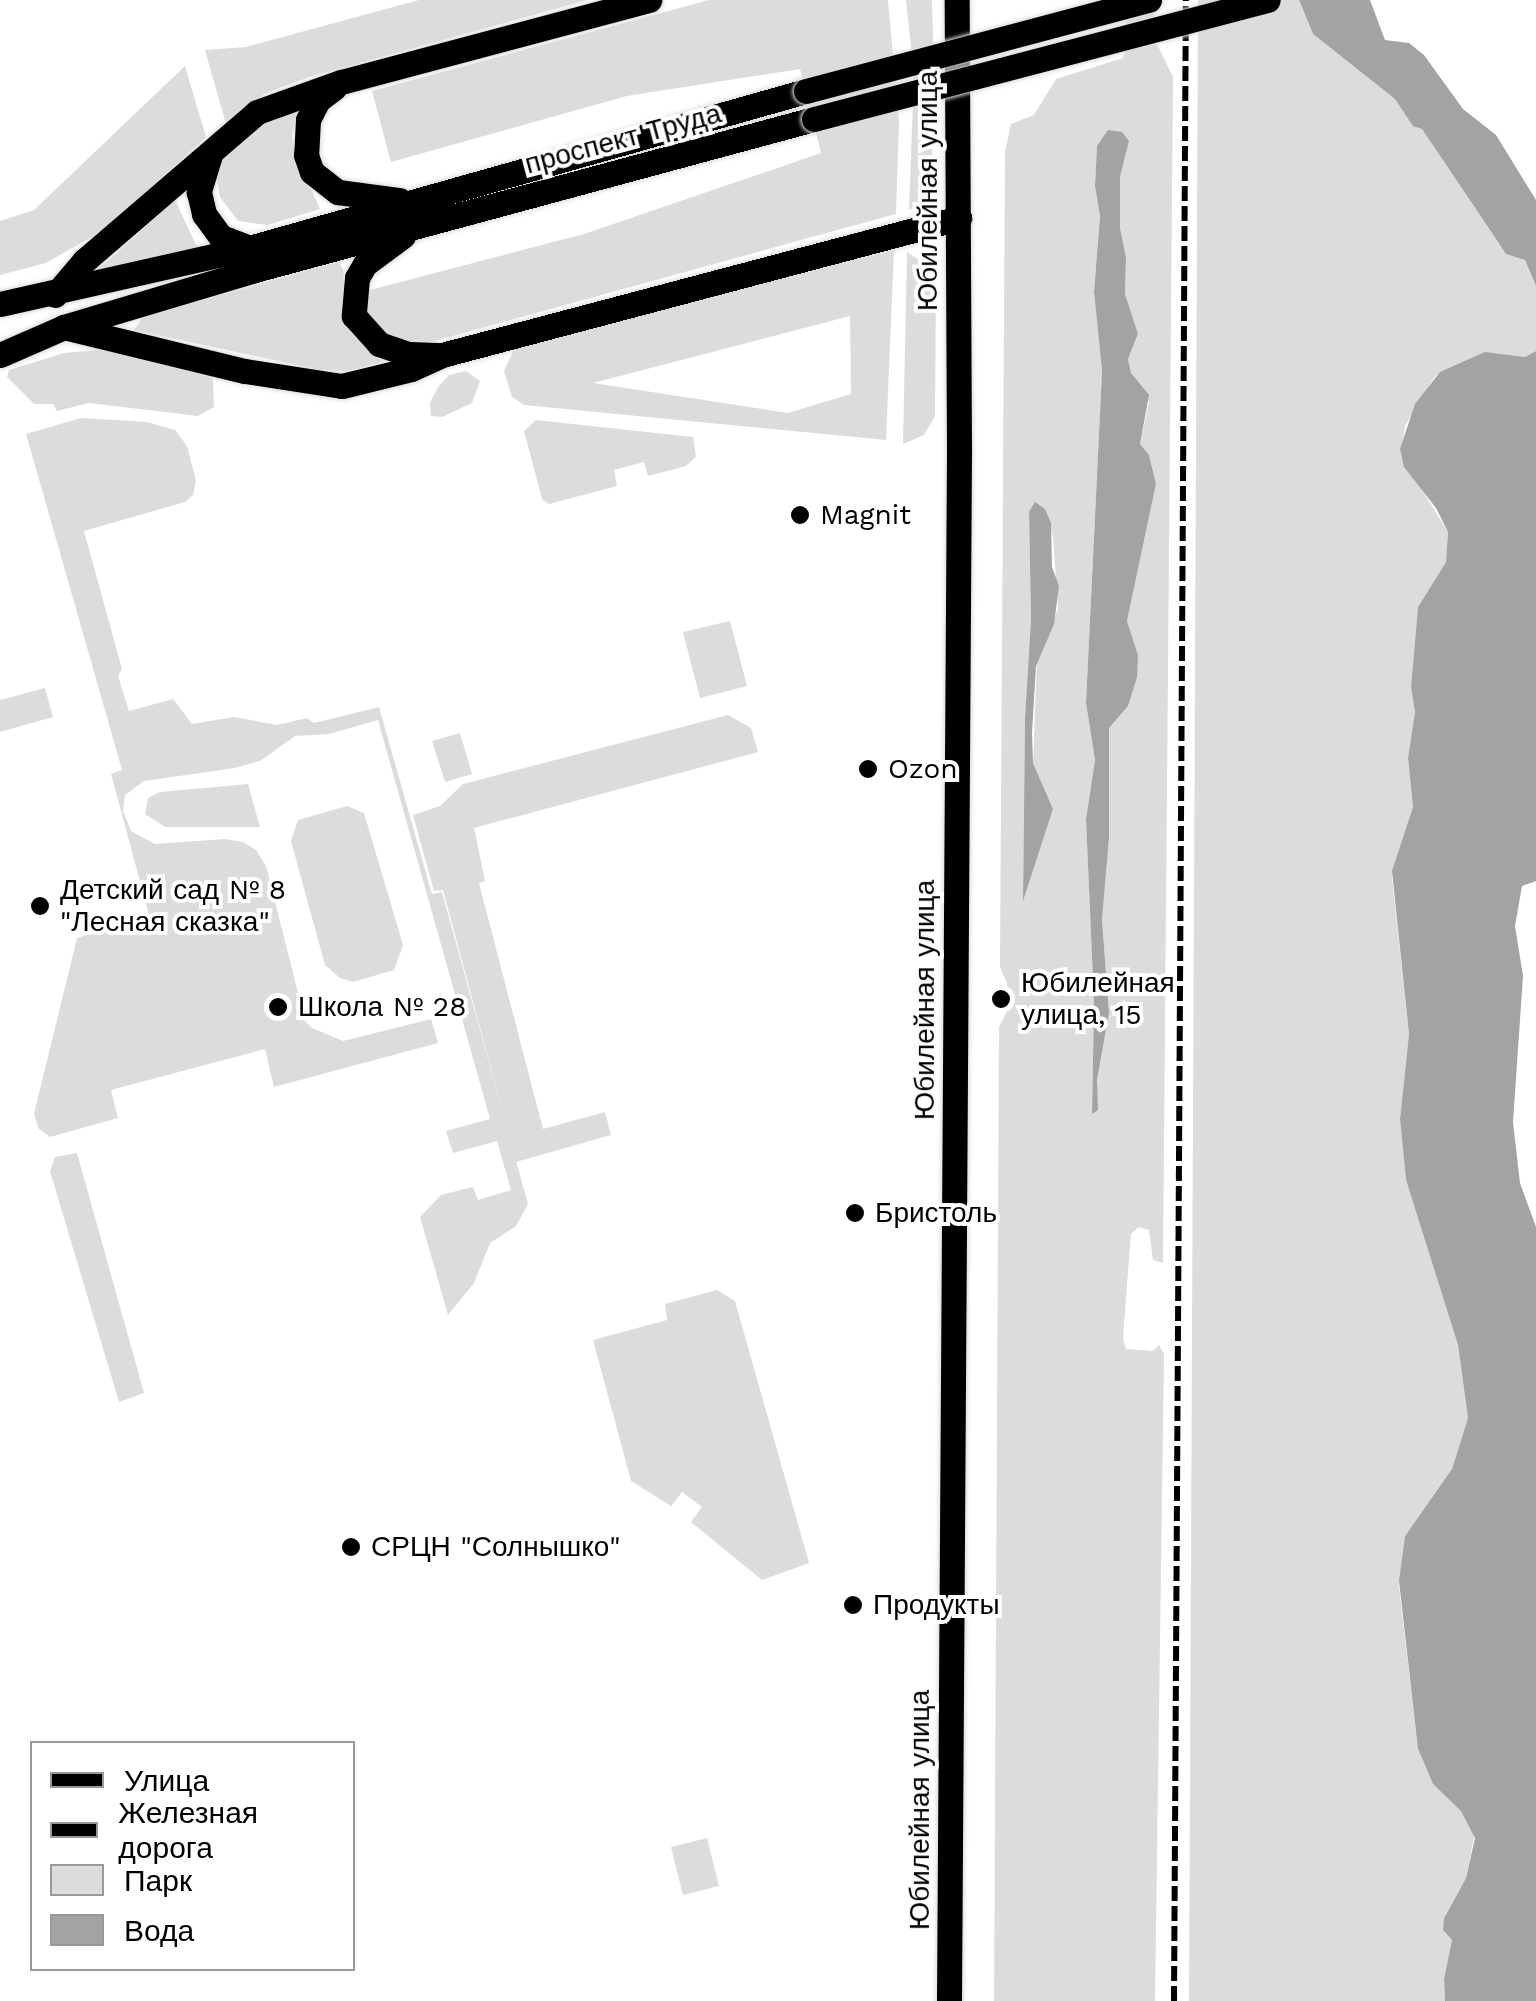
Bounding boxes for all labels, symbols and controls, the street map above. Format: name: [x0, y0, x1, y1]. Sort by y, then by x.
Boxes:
street label: Юбилейная улица: [911, 71, 945, 311]
street label: проспект Труда: [521, 97, 725, 181]
place label: Magnit: [820, 498, 911, 532]
marker: Magnit: [789, 504, 811, 526]
place label: Ozon: [888, 752, 958, 786]
marker: Ozon: [857, 758, 879, 780]
place label: Детский сад № 8 "Лесная сказка": [60, 873, 286, 939]
street label: Юбилейная улица: [908, 880, 942, 1120]
marker: Детский сад № 8 "Лесная сказка": [29, 895, 51, 917]
place label: Юбилейная улица, 15: [1021, 966, 1175, 1032]
marker: Юбилейная улица, 15: [990, 988, 1012, 1010]
place label: Школа № 28: [298, 990, 466, 1024]
marker: Школа № 28: [267, 996, 289, 1018]
place label: Бристоль: [875, 1196, 997, 1230]
marker: Бристоль: [844, 1202, 866, 1224]
place label: СРЦН "Солнышко": [371, 1530, 621, 1564]
marker: СРЦН "Солнышко": [340, 1536, 362, 1558]
place label: Продукты: [873, 1588, 1000, 1622]
marker: Продукты: [842, 1594, 864, 1616]
street label: Юбилейная улица: [903, 1690, 937, 1930]
legend: [30, 1741, 355, 1971]
text: Улица: [124, 1763, 209, 1798]
text: Железная дорога: [118, 1795, 258, 1865]
text: Парк: [124, 1863, 192, 1898]
text: Вода: [124, 1913, 194, 1948]

